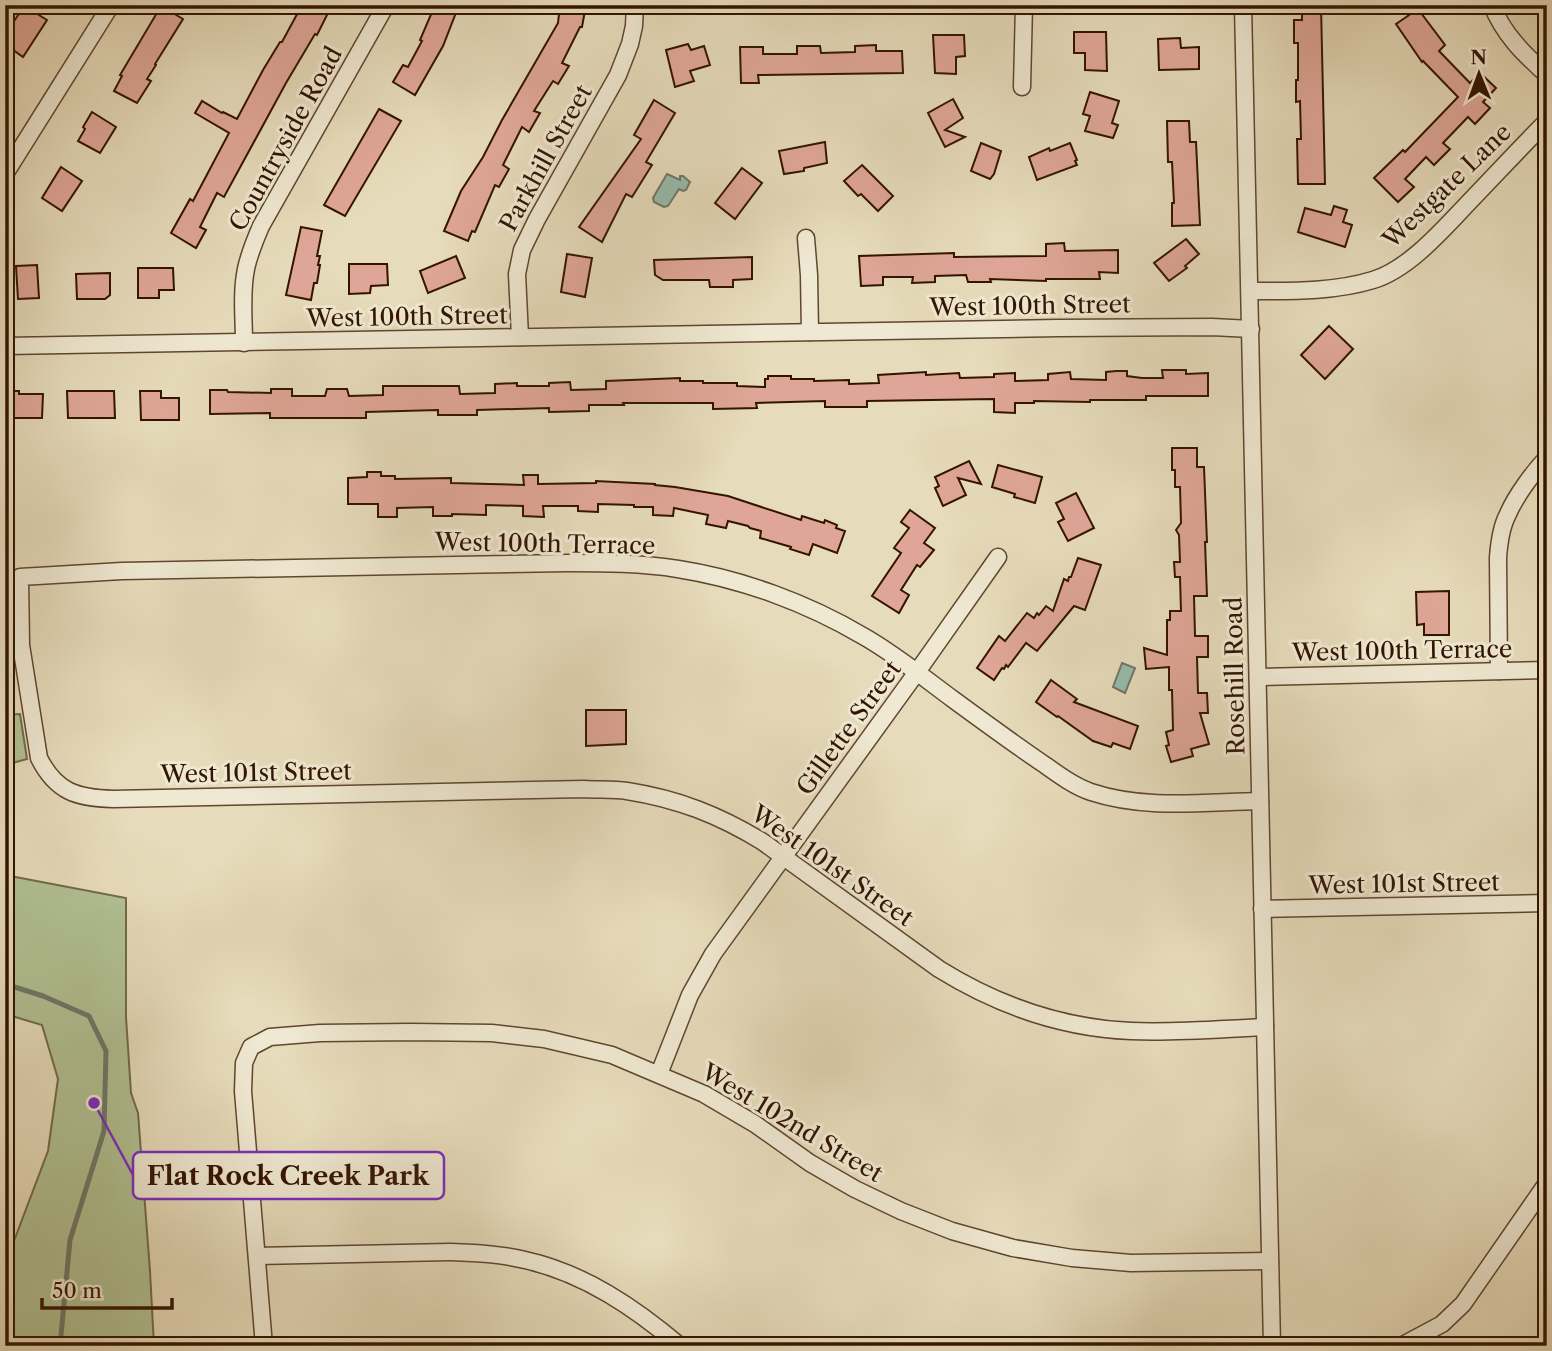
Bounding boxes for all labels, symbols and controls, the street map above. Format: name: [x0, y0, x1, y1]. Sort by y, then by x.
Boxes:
north arrow: [1444, 38, 1514, 108]
street label: Countryside Road: [223, 41, 348, 236]
text: N: [1470, 46, 1487, 69]
street label: Parkhill Street: [493, 79, 598, 236]
street label: Westgate Lane: [1376, 117, 1517, 255]
street label: West 100th Street: [928, 289, 1131, 322]
street label: West 100th Street: [305, 300, 508, 333]
street label: West 100th Terrace: [433, 527, 656, 560]
street label: Rosehill Road: [1219, 596, 1250, 755]
street label: West 100th Terrace: [1290, 634, 1513, 667]
street label: Gillette Street: [790, 654, 907, 801]
street label: West 101st Street: [159, 756, 352, 789]
street label: West 101st Street: [745, 798, 919, 933]
street label: West 101st Street: [1307, 867, 1500, 900]
street label: West 102nd Street: [696, 1057, 888, 1188]
callout: Flat Rock Creek Park: [133, 1152, 444, 1199]
text: Flat Rock Creek Park: [147, 1160, 430, 1192]
scale bar: [42, 1267, 172, 1311]
text: 50 m: [52, 1278, 102, 1303]

